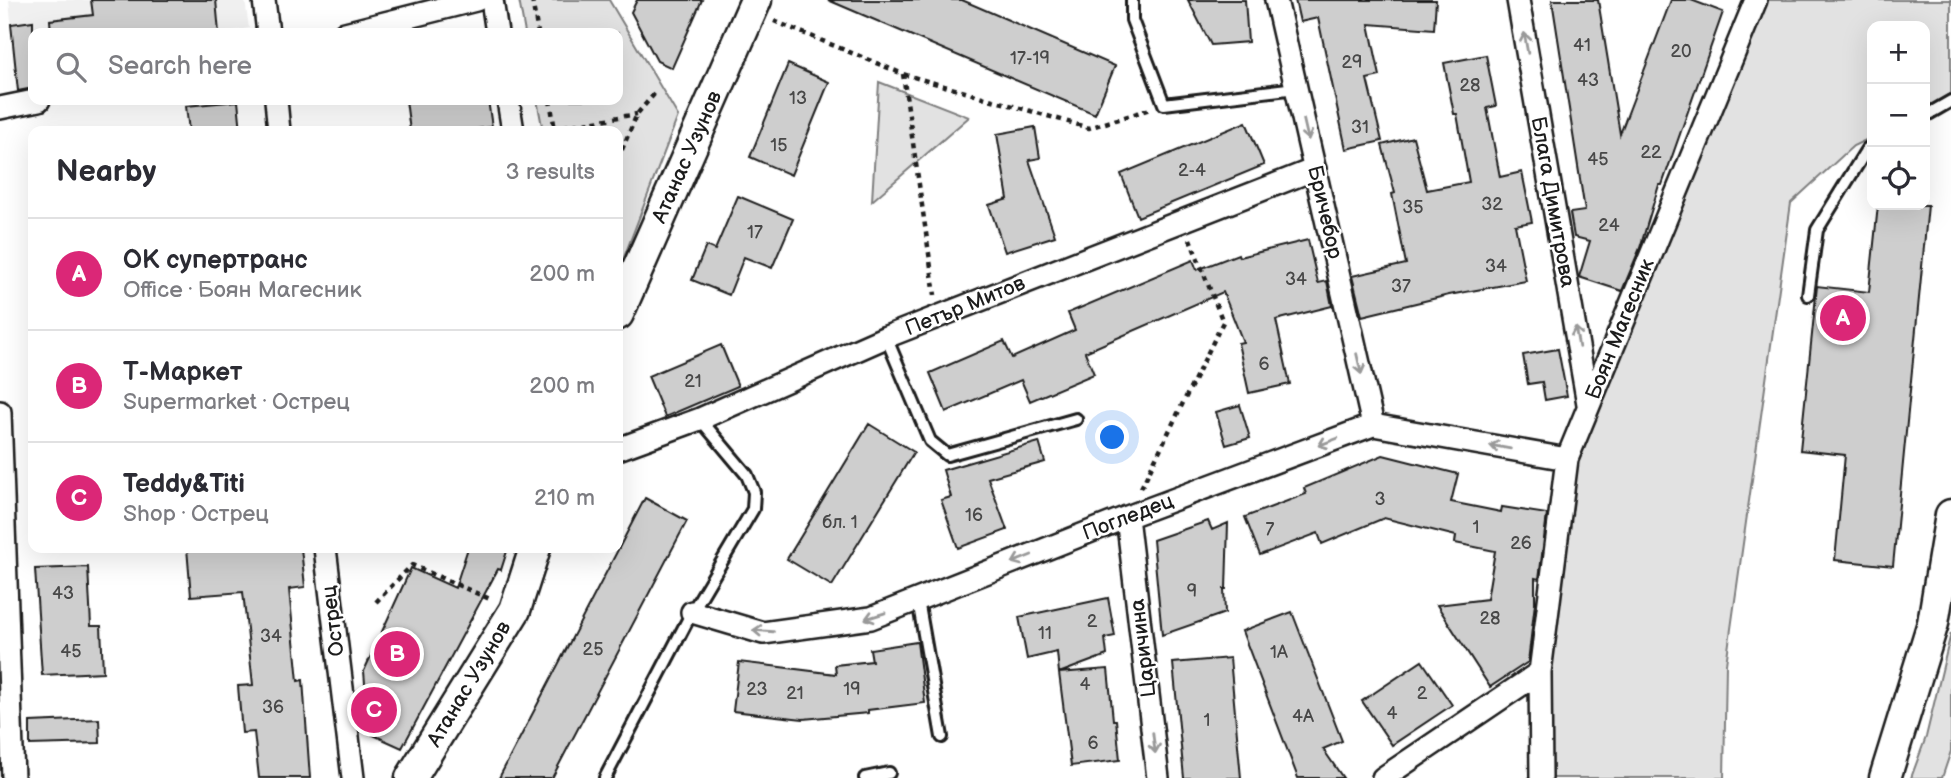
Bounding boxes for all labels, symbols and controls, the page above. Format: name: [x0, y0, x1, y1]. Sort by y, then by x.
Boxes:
map controls: [1867, 21, 1930, 210]
button: +: [1867, 21, 1930, 84]
search box: [28, 28, 623, 105]
one-way arrow: [1519, 33, 1532, 55]
house number: 41: [1573, 35, 1591, 56]
house number: 20: [1670, 41, 1692, 62]
icon: search: [52, 48, 90, 86]
house number: 17-19: [1010, 48, 1050, 69]
text: Search here: [108, 51, 252, 82]
house number: 29: [1341, 52, 1363, 73]
house number: 43: [1577, 70, 1599, 91]
house number: 28: [1459, 75, 1481, 96]
button: −: [1867, 84, 1930, 147]
street label: Атанас Узунов: [646, 87, 727, 228]
house number: 13: [789, 88, 807, 109]
street label: Блага Димитрова: [1526, 115, 1580, 290]
house number: 31: [1351, 117, 1369, 138]
one-way arrow: [1300, 118, 1313, 141]
house number: 15: [770, 135, 788, 156]
house number: 22: [1640, 142, 1662, 163]
button: locate: [1867, 147, 1930, 210]
house number: 45: [1587, 149, 1609, 170]
text: Nearby: [56, 154, 156, 190]
text: 3 results: [506, 158, 595, 186]
house number: 2-4: [1178, 160, 1206, 181]
street label: Бричебор: [1302, 163, 1348, 261]
house number: 32: [1481, 194, 1503, 215]
house number: 35: [1402, 197, 1424, 218]
house number: 24: [1598, 215, 1620, 236]
house number: 17: [747, 222, 763, 243]
text: ОК супертранс: [123, 245, 308, 276]
street label: Боян Магесник: [1580, 255, 1660, 403]
house number: 34: [1485, 256, 1507, 277]
text: A: [72, 260, 86, 288]
text: 200 m: [529, 260, 595, 288]
house number: 34: [1285, 269, 1307, 290]
street label: Петър Митов: [901, 271, 1029, 341]
text: Office · Боян Магесник: [123, 276, 362, 304]
house number: 37: [1391, 276, 1411, 297]
pin: A: [1820, 292, 1866, 344]
one-way arrow: [1569, 326, 1583, 349]
one-way arrow: [1353, 352, 1366, 375]
house number: 6: [1259, 354, 1270, 375]
text: Т-Маркет: [123, 357, 242, 388]
house number: 21: [684, 371, 702, 392]
text: B: [71, 372, 87, 400]
text: 200 m: [529, 372, 595, 400]
text: Supermarket · Острец: [123, 388, 350, 416]
your location: [1095, 420, 1129, 454]
one-way arrow: [1317, 436, 1339, 449]
one-way arrow: [1489, 440, 1512, 453]
text: Teddy&Titi: [123, 469, 245, 500]
text: C: [71, 484, 87, 512]
text: 210 m: [534, 484, 595, 512]
street label: Погледец: [1079, 488, 1177, 546]
house number: 3: [1374, 489, 1386, 510]
text: Shop · Острец: [123, 500, 269, 528]
house number: 16: [965, 505, 983, 526]
house number: бл. 1: [822, 512, 858, 533]
house number: 1: [1473, 517, 1479, 538]
house number: 7: [1266, 519, 1275, 540]
house number: 26: [1510, 533, 1532, 554]
one-way arrow: [1011, 553, 1033, 566]
house number: 9: [1187, 581, 1197, 602]
house number: 43: [52, 583, 74, 604]
street label: Острец: [316, 584, 350, 658]
street label: Царичина: [1124, 597, 1161, 699]
house number: 28: [1479, 608, 1501, 629]
one-way arrow: [865, 610, 887, 623]
house number: 2: [1087, 611, 1098, 632]
street label: Атанас Узунов: [421, 617, 516, 752]
house number: 11: [1038, 623, 1052, 644]
one-way arrow: [752, 624, 775, 637]
house number: 34: [260, 626, 282, 647]
pin: B: [374, 628, 420, 680]
house number: 25: [583, 639, 603, 660]
house number: 45: [60, 641, 82, 662]
house number: 1А: [1270, 642, 1288, 663]
house number: 4: [1080, 674, 1091, 695]
house number: 23: [746, 679, 768, 700]
house number: 19: [843, 679, 861, 700]
house number: 21: [786, 683, 804, 704]
house number: 2: [1417, 683, 1428, 704]
pin: C: [351, 684, 397, 736]
house number: 36: [262, 697, 284, 718]
house number: 4: [1387, 703, 1398, 724]
house number: 4A: [1292, 706, 1314, 727]
house number: 1: [1204, 710, 1210, 731]
one-way arrow: [1148, 732, 1161, 754]
house number: 6: [1088, 733, 1099, 754]

